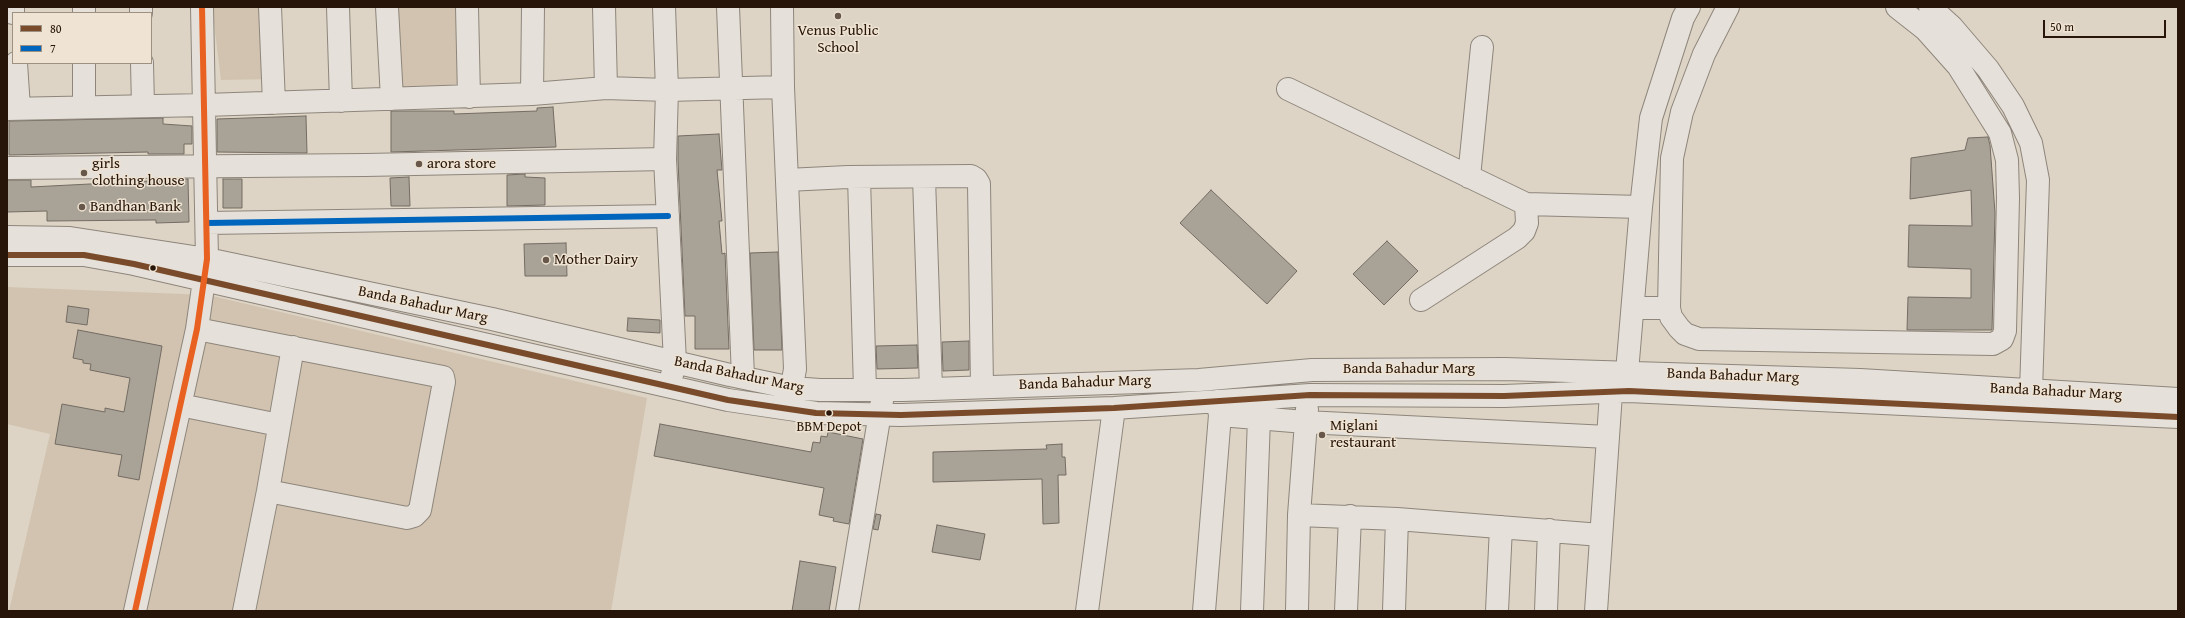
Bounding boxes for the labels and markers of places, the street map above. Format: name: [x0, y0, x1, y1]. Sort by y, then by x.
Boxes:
marker: Venus Public School: [833, 11, 843, 21]
place label: Venus Public School: [798, 22, 878, 57]
place label: girls clothing house: [92, 155, 185, 190]
place label: arora store: [427, 155, 496, 173]
marker: arora store: [414, 159, 424, 169]
marker: girls clothing house: [79, 168, 89, 178]
place label: Bandhan Bank: [90, 198, 181, 216]
marker: Bandhan Bank: [77, 202, 87, 212]
place label: Mother Dairy: [554, 251, 638, 269]
marker: Mother Dairy: [541, 255, 551, 265]
unlabelled marker: [148, 263, 158, 273]
marker: BBM Depot: [824, 408, 834, 418]
place label: Miglani restaurant: [1330, 417, 1396, 452]
place label: BBM Depot: [796, 419, 862, 435]
marker: Miglani restaurant: [1317, 430, 1327, 440]

